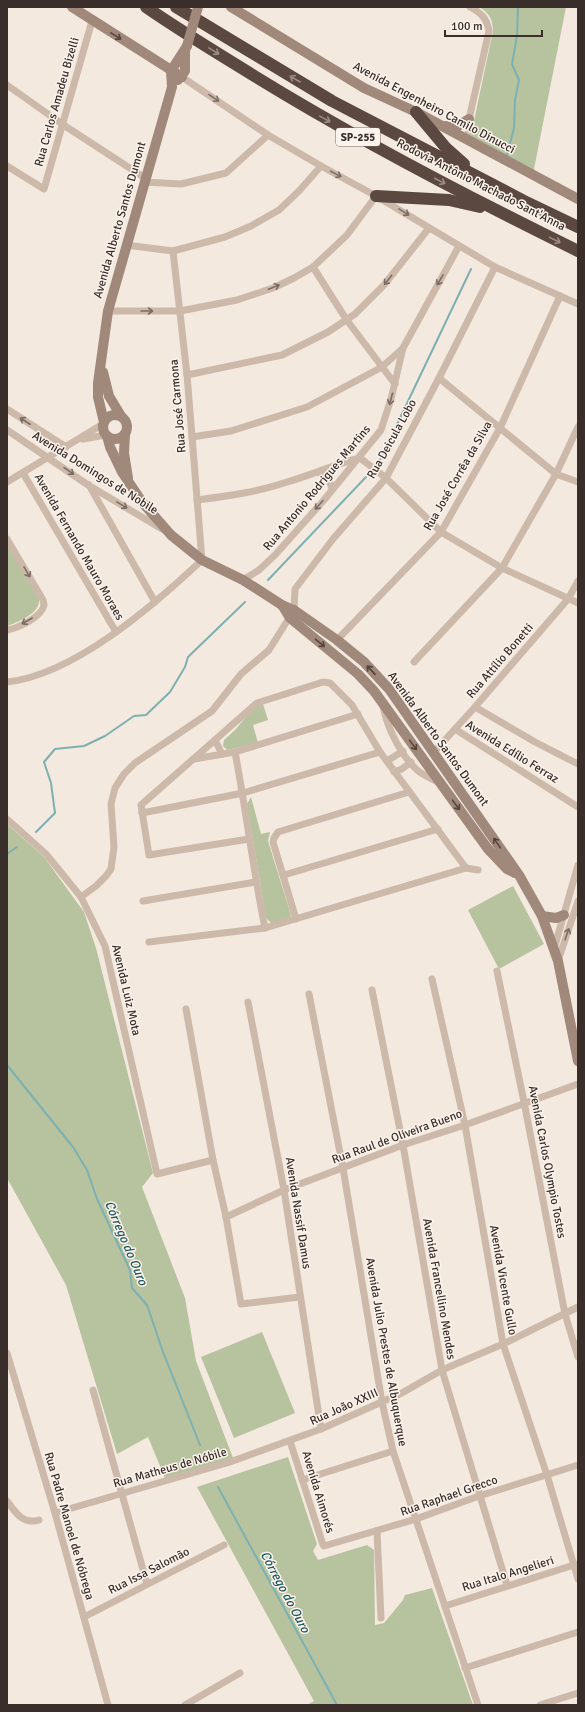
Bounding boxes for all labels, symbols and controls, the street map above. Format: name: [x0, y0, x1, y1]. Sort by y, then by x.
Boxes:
scale bar: [445, 12, 542, 38]
text: 100 m: [451, 19, 483, 34]
one-way arrow: [110, 32, 121, 40]
street label: Rua Carlos Amadeu Bizelli: [31, 36, 83, 168]
one-way arrow: [208, 48, 220, 56]
street label: Avenida Engenheiro Camilo Dinucci: [350, 59, 518, 157]
one-way arrow: [289, 74, 301, 82]
one-way arrow: [208, 95, 220, 103]
one-way arrow: [319, 116, 331, 123]
road number: SP-255: [336, 128, 380, 146]
street label: Rodovia Antônio Machado Sant'Anna: [394, 136, 568, 234]
street label: Avenida Alberto Santos Dumont: [90, 140, 150, 300]
one-way arrow: [330, 171, 342, 179]
one-way arrow: [433, 177, 445, 185]
one-way arrow: [398, 209, 410, 217]
one-way arrow: [549, 237, 561, 244]
one-way arrow: [436, 274, 444, 286]
one-way arrow: [384, 275, 392, 286]
one-way arrow: [267, 283, 279, 290]
one-way arrow: [140, 307, 153, 315]
street label: Rua José Carmona: [166, 359, 190, 453]
one-way arrow: [387, 392, 394, 405]
street label: Rua Deicula Lobo: [364, 397, 420, 481]
one-way arrow: [19, 416, 31, 424]
street label: Rua José Corrêa da Silva: [420, 418, 496, 534]
street label: Rua Antonio Rodrigues Martins: [260, 422, 374, 554]
street label: Avenida Domingos de Nobile: [29, 428, 161, 518]
one-way arrow: [63, 467, 74, 475]
street label: Avenida Fernando Mauro Moraes: [31, 471, 127, 623]
one-way arrow: [315, 500, 324, 511]
one-way arrow: [116, 501, 128, 509]
one-way arrow: [23, 566, 31, 578]
one-way arrow: [21, 618, 33, 626]
street label: Rua Attílio Bonetti: [463, 620, 537, 702]
one-way arrow: [315, 639, 325, 648]
one-way arrow: [367, 665, 376, 675]
street label: Avenida Alberto Santos Dumont: [384, 669, 492, 809]
street label: Avenida Edílio Ferraz: [463, 717, 561, 787]
one-way arrow: [409, 739, 417, 750]
one-way arrow: [452, 799, 460, 810]
one-way arrow: [493, 838, 501, 849]
one-way arrow: [564, 928, 571, 941]
street label: Avenida Luiz Mota: [108, 943, 144, 1037]
street label: Avenida Carlos Olympio Tostes: [525, 1084, 569, 1240]
street label: Rua Raul de Oliveira Bueno: [330, 1106, 464, 1168]
street label: Avenida Nassif Damus: [282, 1156, 314, 1270]
water label: Córrego do Ouro: [101, 1198, 151, 1289]
street label: Avenida Francellino Mendes: [419, 1217, 459, 1361]
street label: Avenida Vicente Gullo: [486, 1224, 520, 1336]
street label: Avenida Julio Prestes de Albuquerque: [362, 1256, 410, 1448]
street label: Rua João XXIII: [307, 1385, 381, 1429]
street label: Rua Matheus de Nóbile: [111, 1445, 229, 1491]
street label: Avenida Aimorés: [298, 1449, 338, 1535]
street label: Rua Padre Manoel de Nóbrega: [41, 1450, 97, 1602]
street label: Rua Raphael Grecco: [398, 1472, 500, 1520]
street label: Rua Issa Salomão: [106, 1544, 192, 1598]
water label: Córrego do Ouro: [257, 1548, 314, 1637]
street label: Rua Italo Angelieri: [460, 1553, 556, 1595]

